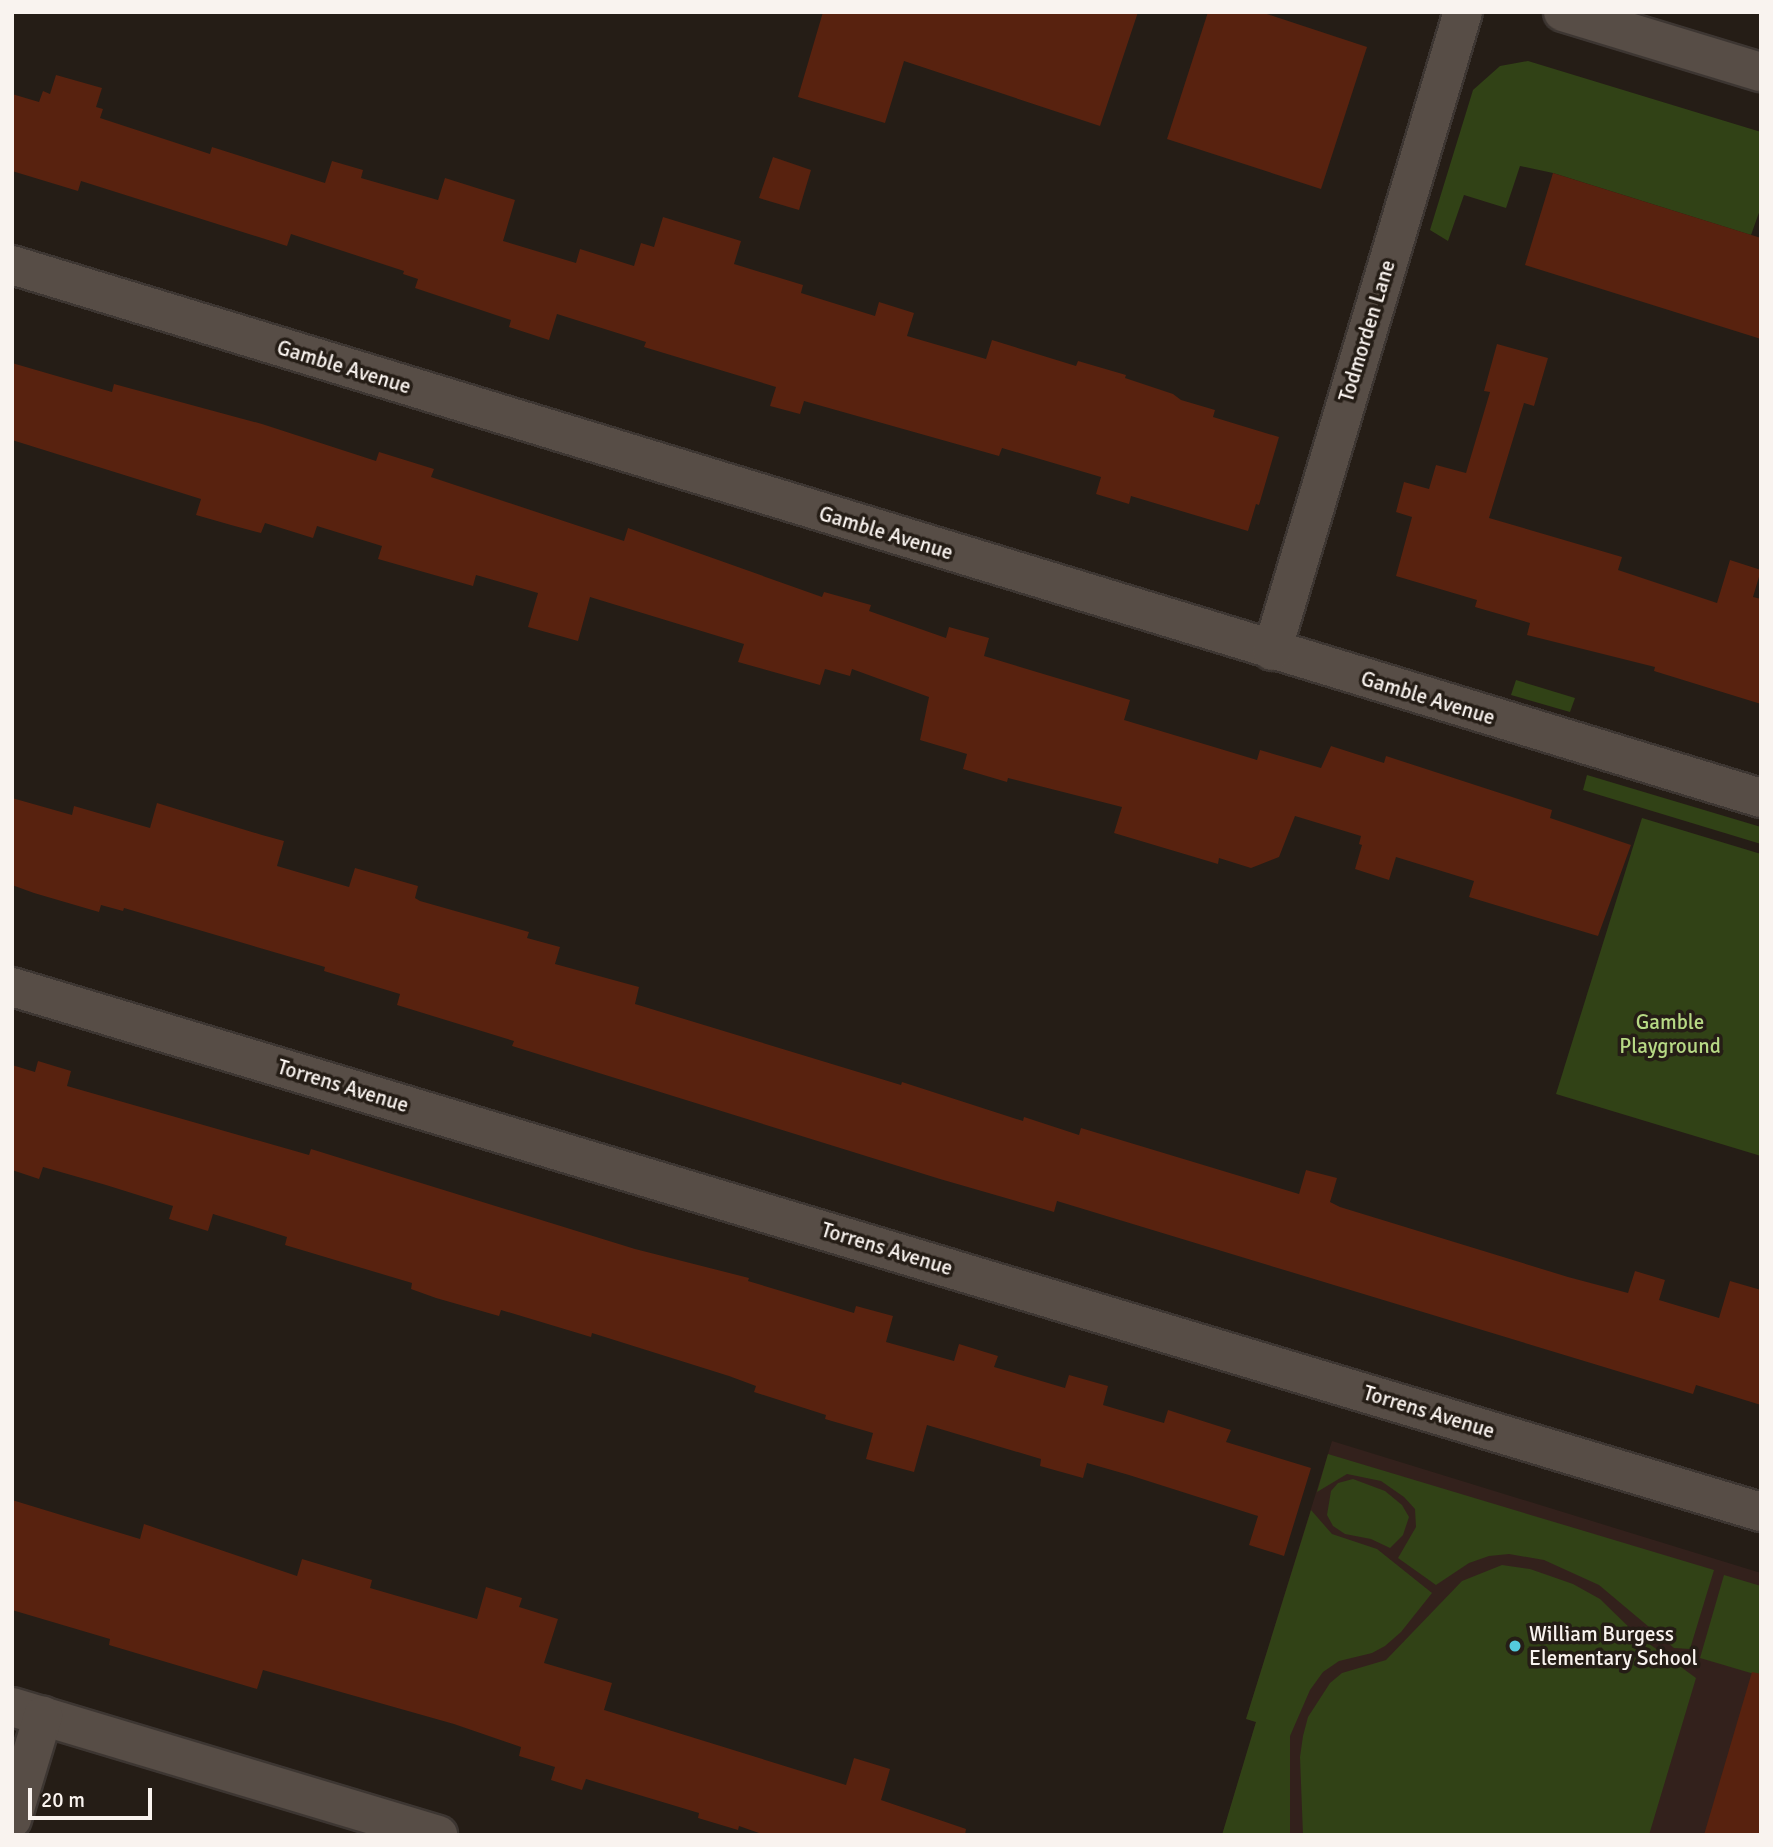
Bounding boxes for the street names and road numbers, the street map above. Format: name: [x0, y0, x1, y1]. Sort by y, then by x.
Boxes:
street label: Todmorden Lane: [1333, 257, 1401, 405]
street label: Gamble Avenue: [274, 335, 414, 399]
street label: Gamble Avenue: [816, 501, 956, 565]
street label: Gamble Avenue: [1358, 666, 1498, 730]
street label: Torrens Avenue: [274, 1054, 412, 1118]
street label: Torrens Avenue: [818, 1217, 956, 1281]
street label: Torrens Avenue: [1360, 1380, 1498, 1444]

